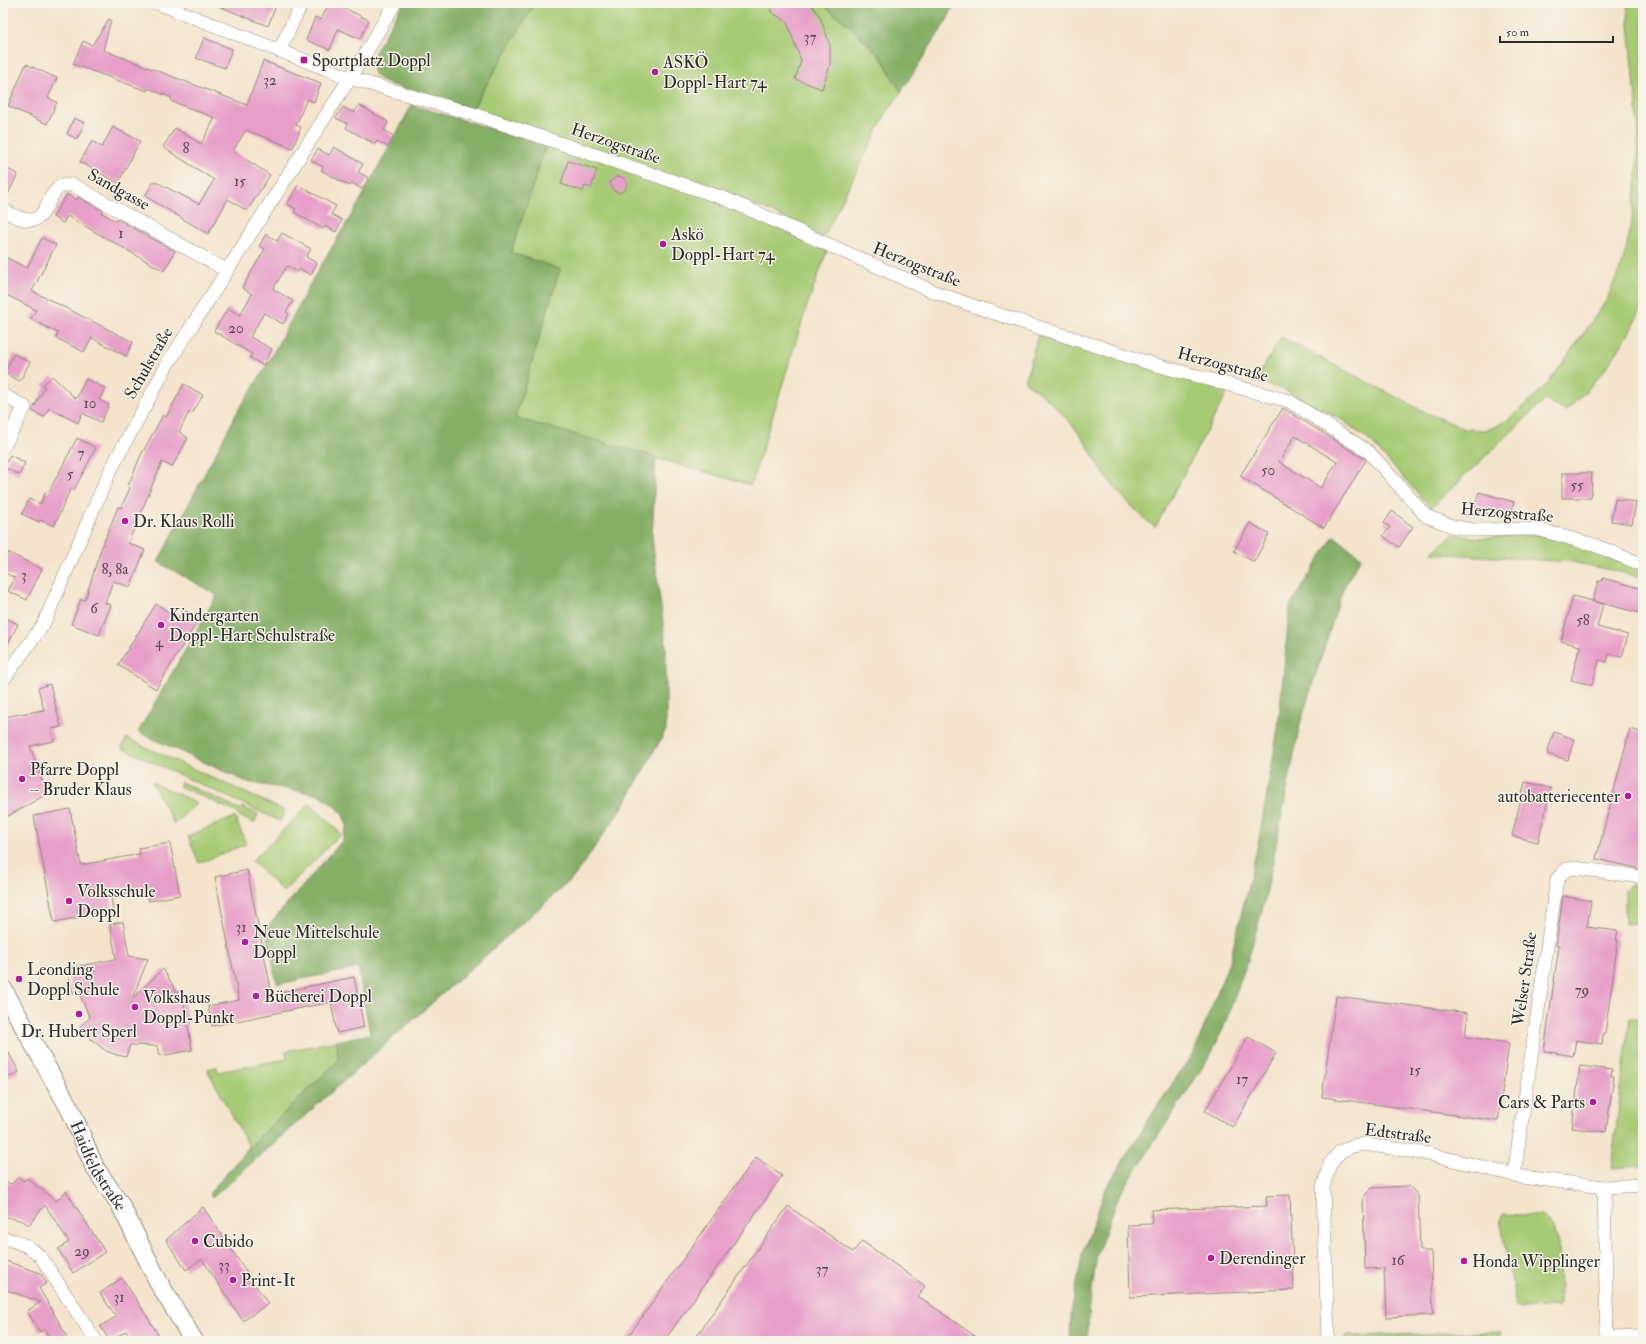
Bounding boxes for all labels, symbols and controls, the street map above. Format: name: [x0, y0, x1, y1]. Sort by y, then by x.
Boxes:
scale bar: [1500, 18, 1613, 44]
text: 50 m: [1506, 25, 1530, 40]
house number: 37: [804, 28, 816, 47]
place label: Sportplatz Doppl: [312, 50, 431, 72]
place label: ASKÖ Doppl-Hart 74: [662, 51, 767, 94]
marker: Sportplatz Doppl: [299, 55, 309, 65]
marker: ASKÖ Doppl-Hart 74: [650, 67, 660, 77]
house number: 32: [263, 71, 277, 90]
street label: Herzogstraße: [568, 118, 663, 169]
house number: 8: [182, 139, 190, 158]
street label: Sandgasse: [84, 164, 153, 215]
house number: 15: [234, 172, 246, 191]
house number: 1: [118, 224, 124, 243]
place label: Askö Doppl-Hart 74: [670, 224, 775, 266]
street label: Herzogstraße: [870, 237, 964, 292]
marker: Askö Doppl-Hart 74: [658, 239, 668, 249]
house number: 20: [228, 319, 244, 338]
street label: Schulstraße: [120, 324, 177, 403]
street label: Herzogstraße: [1175, 342, 1270, 387]
house number: 10: [84, 394, 96, 413]
house number: 7: [78, 444, 85, 463]
house number: 50: [1261, 461, 1275, 480]
house number: 5: [67, 465, 74, 484]
house number: 55: [1570, 476, 1584, 495]
street label: Herzogstraße: [1460, 498, 1554, 527]
place label: Dr. Klaus Rolli: [133, 511, 235, 532]
marker: Dr. Klaus Rolli: [120, 516, 130, 526]
house number: 8, 8a: [102, 560, 129, 579]
house number: 3: [21, 566, 27, 585]
house number: 6: [90, 599, 99, 618]
place label: Kindergarten Doppl-Hart Schulstraße: [169, 605, 335, 647]
house number: 58: [1576, 611, 1590, 630]
marker: Kindergarten Doppl-Hart Schulstraße: [156, 620, 166, 630]
house number: 4: [155, 633, 164, 652]
place label: Pfarre Doppl – Bruder Klaus: [30, 759, 132, 800]
marker: Pfarre Doppl – Bruder Klaus: [17, 774, 27, 784]
place label: autobatteriecenter: [1498, 786, 1621, 807]
marker: autobatteriecenter: [1623, 791, 1633, 801]
place label: Volksschule Doppl: [77, 881, 156, 923]
marker: Volksschule Doppl: [64, 896, 74, 906]
house number: 31: [235, 918, 247, 937]
place label: Neue Mittelschule Doppl: [253, 922, 379, 964]
street label: Welser Straße: [1507, 931, 1541, 1028]
marker: Neue Mittelschule Doppl: [240, 937, 250, 947]
place label: Leonding Doppl Schule: [27, 959, 119, 1001]
marker: Leonding Doppl Schule: [14, 974, 24, 984]
house number: 79: [1575, 981, 1589, 1000]
place label: Bücherei Doppl: [264, 986, 372, 1008]
place label: Volkshaus Doppl-Punkt: [143, 987, 235, 1029]
marker: Bücherei Doppl: [251, 991, 261, 1001]
marker: Volkshaus Doppl-Punkt: [130, 1002, 140, 1012]
marker: Dr. Hubert Sperl: [74, 1009, 84, 1019]
place label: Dr. Hubert Sperl: [21, 1021, 138, 1043]
house number: 15: [1409, 1061, 1421, 1080]
house number: 17: [1236, 1070, 1248, 1089]
place label: Cars & Parts: [1498, 1092, 1585, 1113]
marker: Cars & Parts: [1588, 1097, 1598, 1107]
street label: Haidfeldstraße: [65, 1118, 131, 1214]
street label: Edtstraße: [1363, 1119, 1432, 1148]
place label: Cubido: [203, 1231, 253, 1252]
marker: Cubido: [190, 1236, 200, 1246]
house number: 29: [74, 1242, 90, 1261]
place label: Derendinger: [1219, 1248, 1306, 1269]
house number: 16: [1392, 1251, 1406, 1270]
place label: Honda Wipplinger: [1472, 1251, 1600, 1273]
marker: Derendinger: [1206, 1253, 1216, 1263]
house number: 33: [218, 1256, 230, 1275]
marker: Honda Wipplinger: [1459, 1256, 1469, 1266]
house number: 37: [816, 1260, 828, 1279]
place label: Print-It: [241, 1270, 296, 1291]
marker: Print-It: [228, 1275, 238, 1285]
house number: 31: [113, 1288, 125, 1307]

